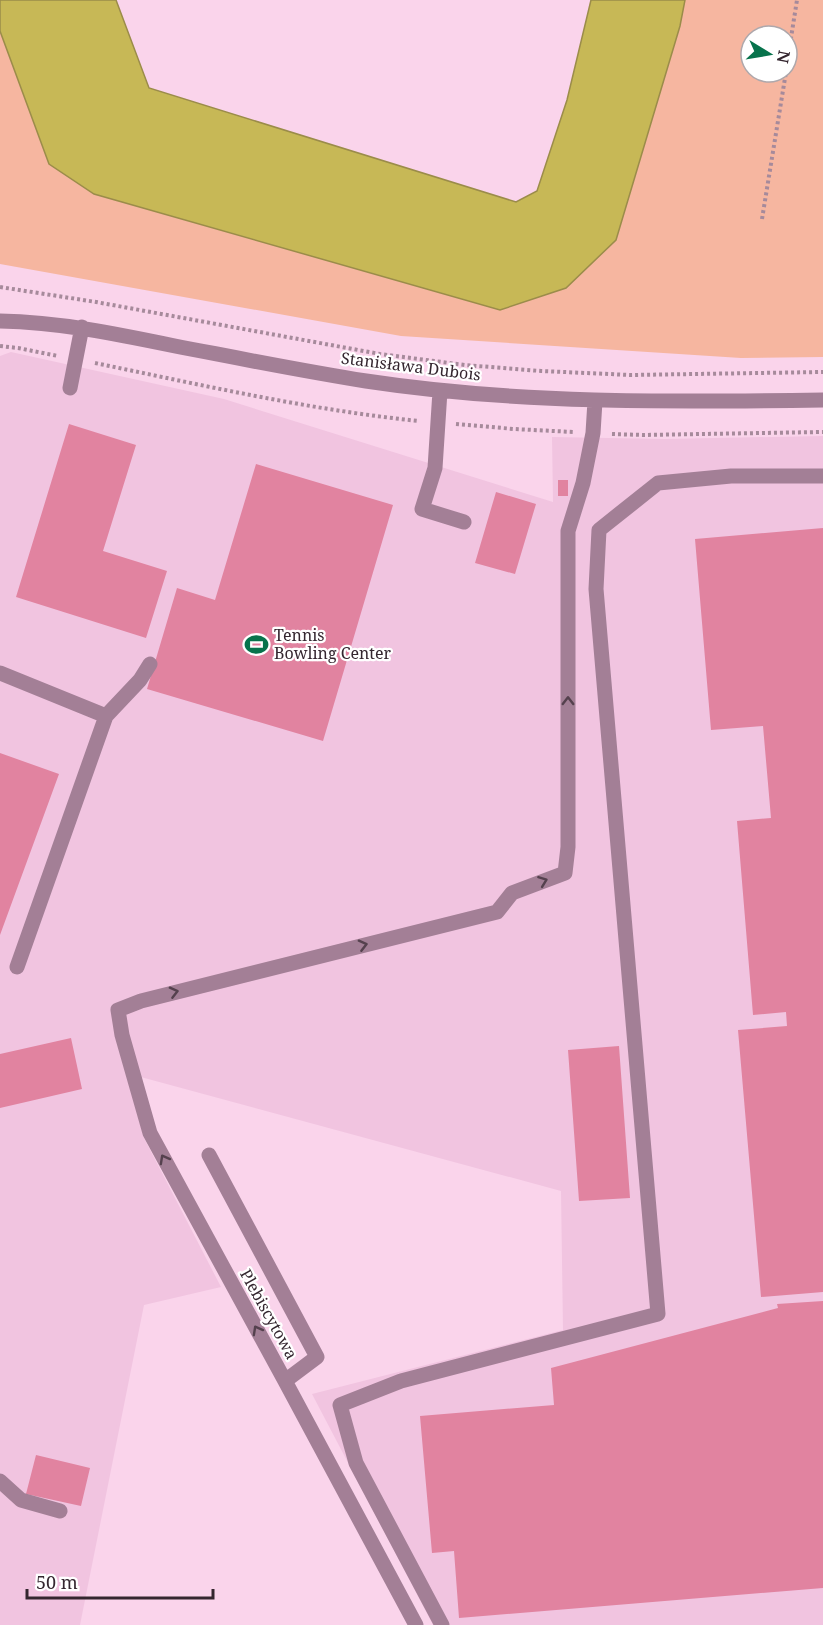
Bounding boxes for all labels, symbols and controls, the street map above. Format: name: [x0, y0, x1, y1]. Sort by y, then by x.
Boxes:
north arrow: [739, 24, 799, 84]
text: N: [772, 49, 796, 66]
street label: Stanisława Dubois: [340, 347, 482, 385]
place label: Tennis Bowling Center: [274, 624, 392, 664]
sports icon: Tennis Bowling Center: [243, 631, 269, 657]
one-way arrow: [562, 697, 574, 706]
one-way arrow: [537, 876, 548, 888]
one-way arrow: [358, 940, 368, 953]
one-way arrow: [169, 987, 179, 1000]
one-way arrow: [160, 1154, 171, 1165]
street label: Plebiscytowa: [235, 1265, 303, 1363]
one-way arrow: [253, 1325, 264, 1336]
scale bar: [27, 1562, 213, 1600]
text: 50 m: [36, 1570, 78, 1594]

